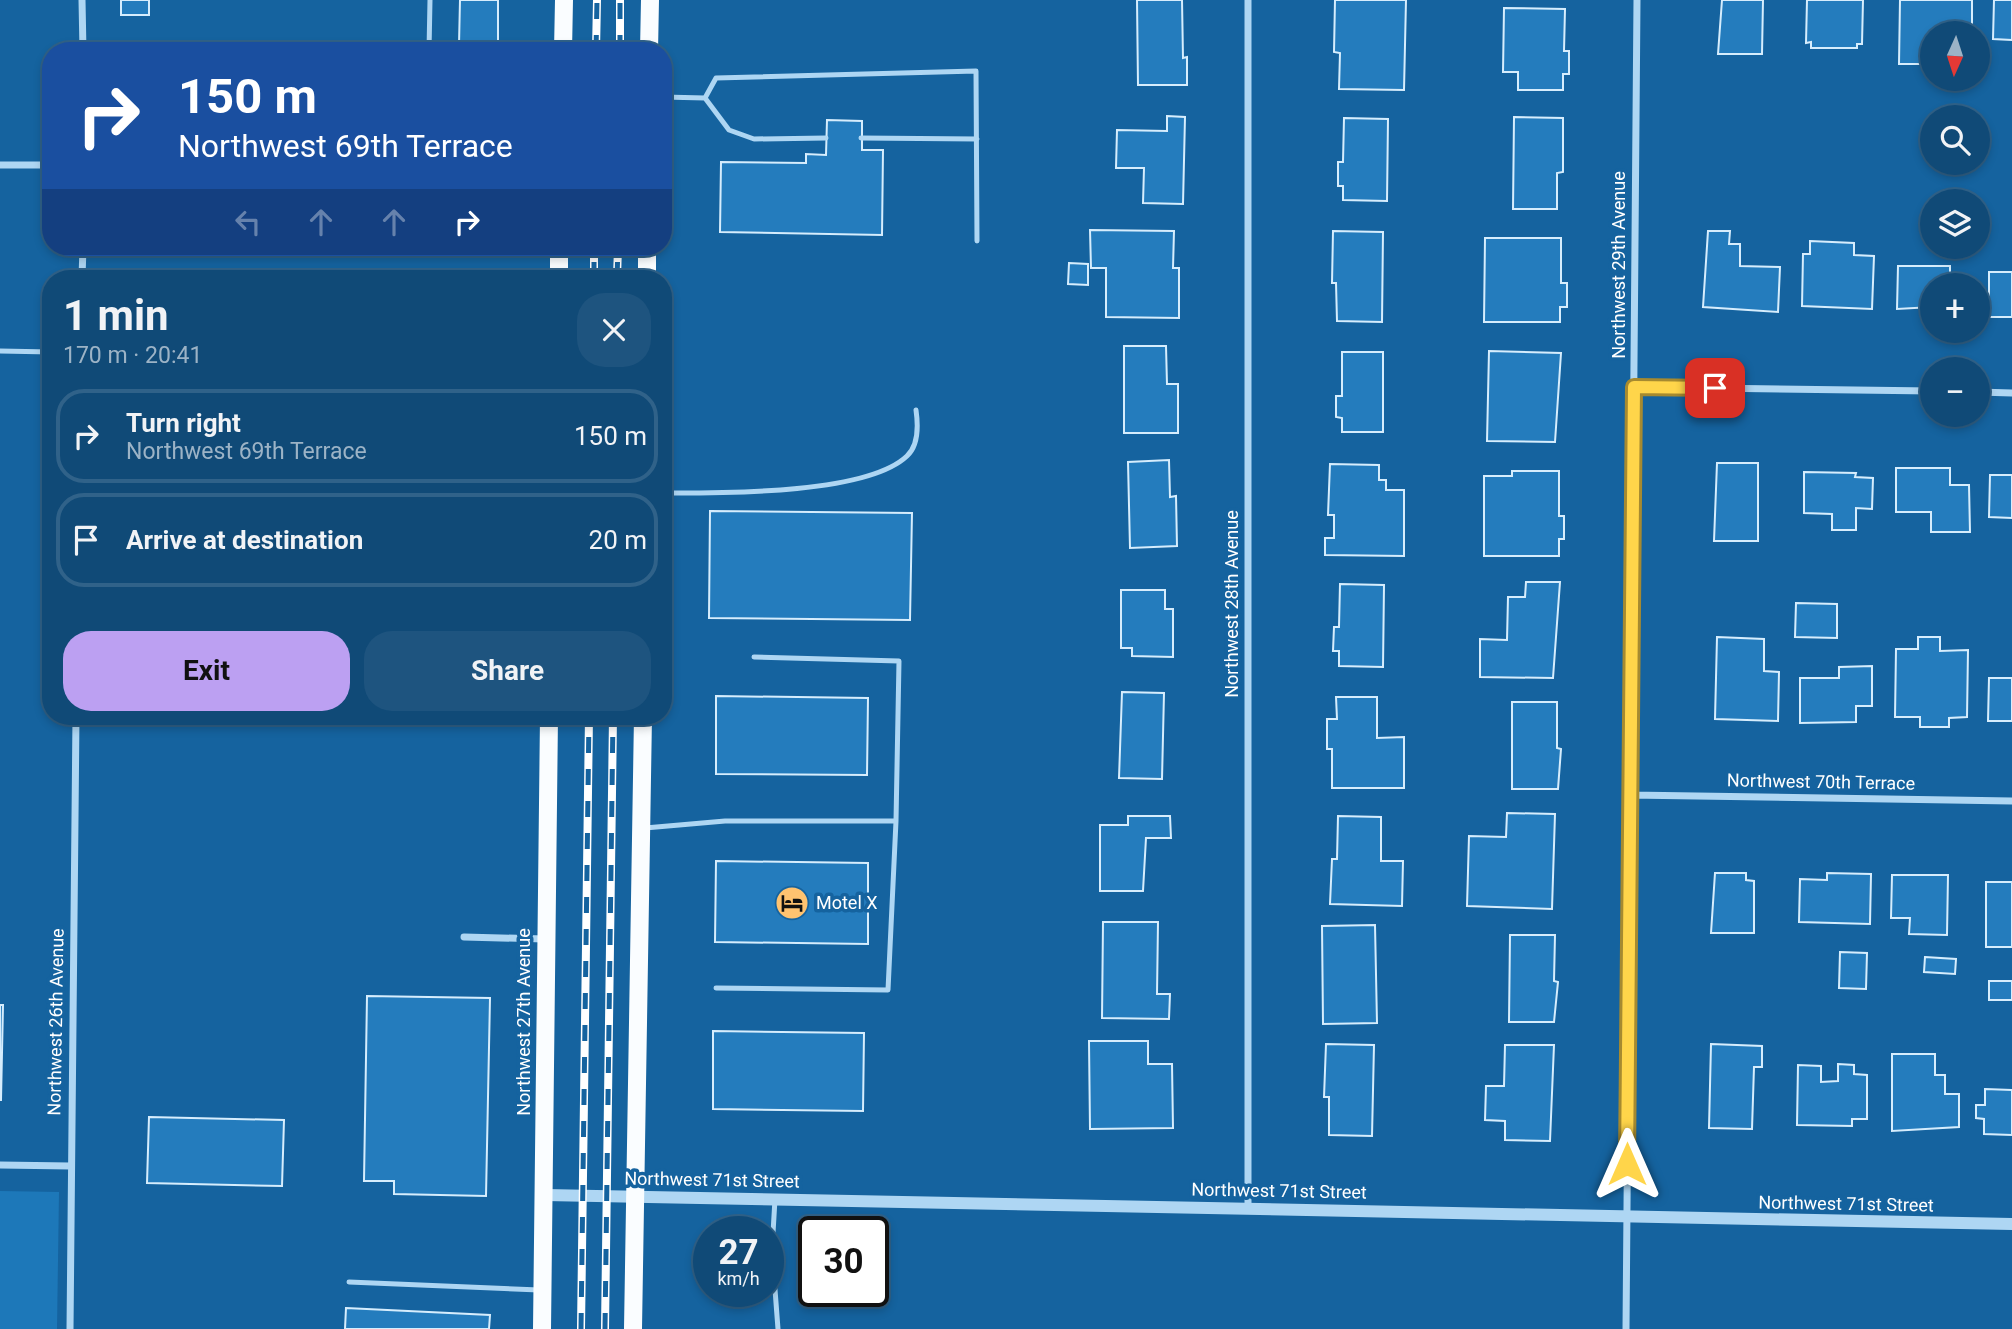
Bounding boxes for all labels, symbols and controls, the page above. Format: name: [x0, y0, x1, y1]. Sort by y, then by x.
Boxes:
north arrow: [1920, 21, 1990, 91]
map controls: [1920, 21, 1990, 427]
text: 150 m: [178, 68, 317, 125]
icon: right: [63, 70, 154, 161]
button: search: [1920, 105, 1990, 175]
text: Northwest 69th Terrace: [178, 127, 513, 165]
street label: Northwest 29th Avenue: [1608, 171, 1629, 359]
button: layers: [1920, 189, 1990, 259]
icon: left: [229, 203, 267, 241]
icon: ahead: [302, 203, 340, 241]
icon: ahead: [375, 203, 413, 241]
icon: right: [448, 203, 486, 241]
button: +: [1920, 273, 1990, 343]
text: 1 min: [63, 291, 169, 340]
button: close: [577, 293, 651, 367]
text: 170 m · 20:41: [63, 342, 202, 369]
button: −: [1920, 357, 1990, 427]
pin: [1685, 358, 1745, 418]
icon: arrive: [1696, 369, 1734, 407]
text: Turn right: [126, 408, 241, 438]
icon: right: [67, 417, 105, 455]
text: 150 m: [574, 421, 647, 451]
text: Northwest 69th Terrace: [126, 438, 367, 465]
street label: Northwest 28th Avenue: [1221, 510, 1242, 698]
icon: arrive: [67, 521, 105, 559]
text: Arrive at destination: [126, 525, 363, 555]
text: 20 m: [589, 525, 647, 555]
button: Exit: [63, 631, 350, 711]
button: Share: [364, 631, 651, 711]
street label: Northwest 70th Terrace: [1727, 769, 1915, 794]
hotel icon: Motel X: [773, 884, 811, 922]
place label: Motel X: [816, 892, 878, 913]
street label: Northwest 26th Avenue: [43, 928, 68, 1116]
street label: Northwest 27th Avenue: [513, 928, 534, 1116]
position arrow: [1590, 1127, 1664, 1201]
street label: Northwest 71st Street: [624, 1167, 800, 1192]
street label: Northwest 71st Street: [1191, 1178, 1367, 1203]
street label: Northwest 71st Street: [1758, 1191, 1934, 1216]
speed limit sign: 30: [798, 1216, 889, 1307]
text: 27: [718, 1232, 759, 1273]
text: km/h: [717, 1268, 760, 1289]

